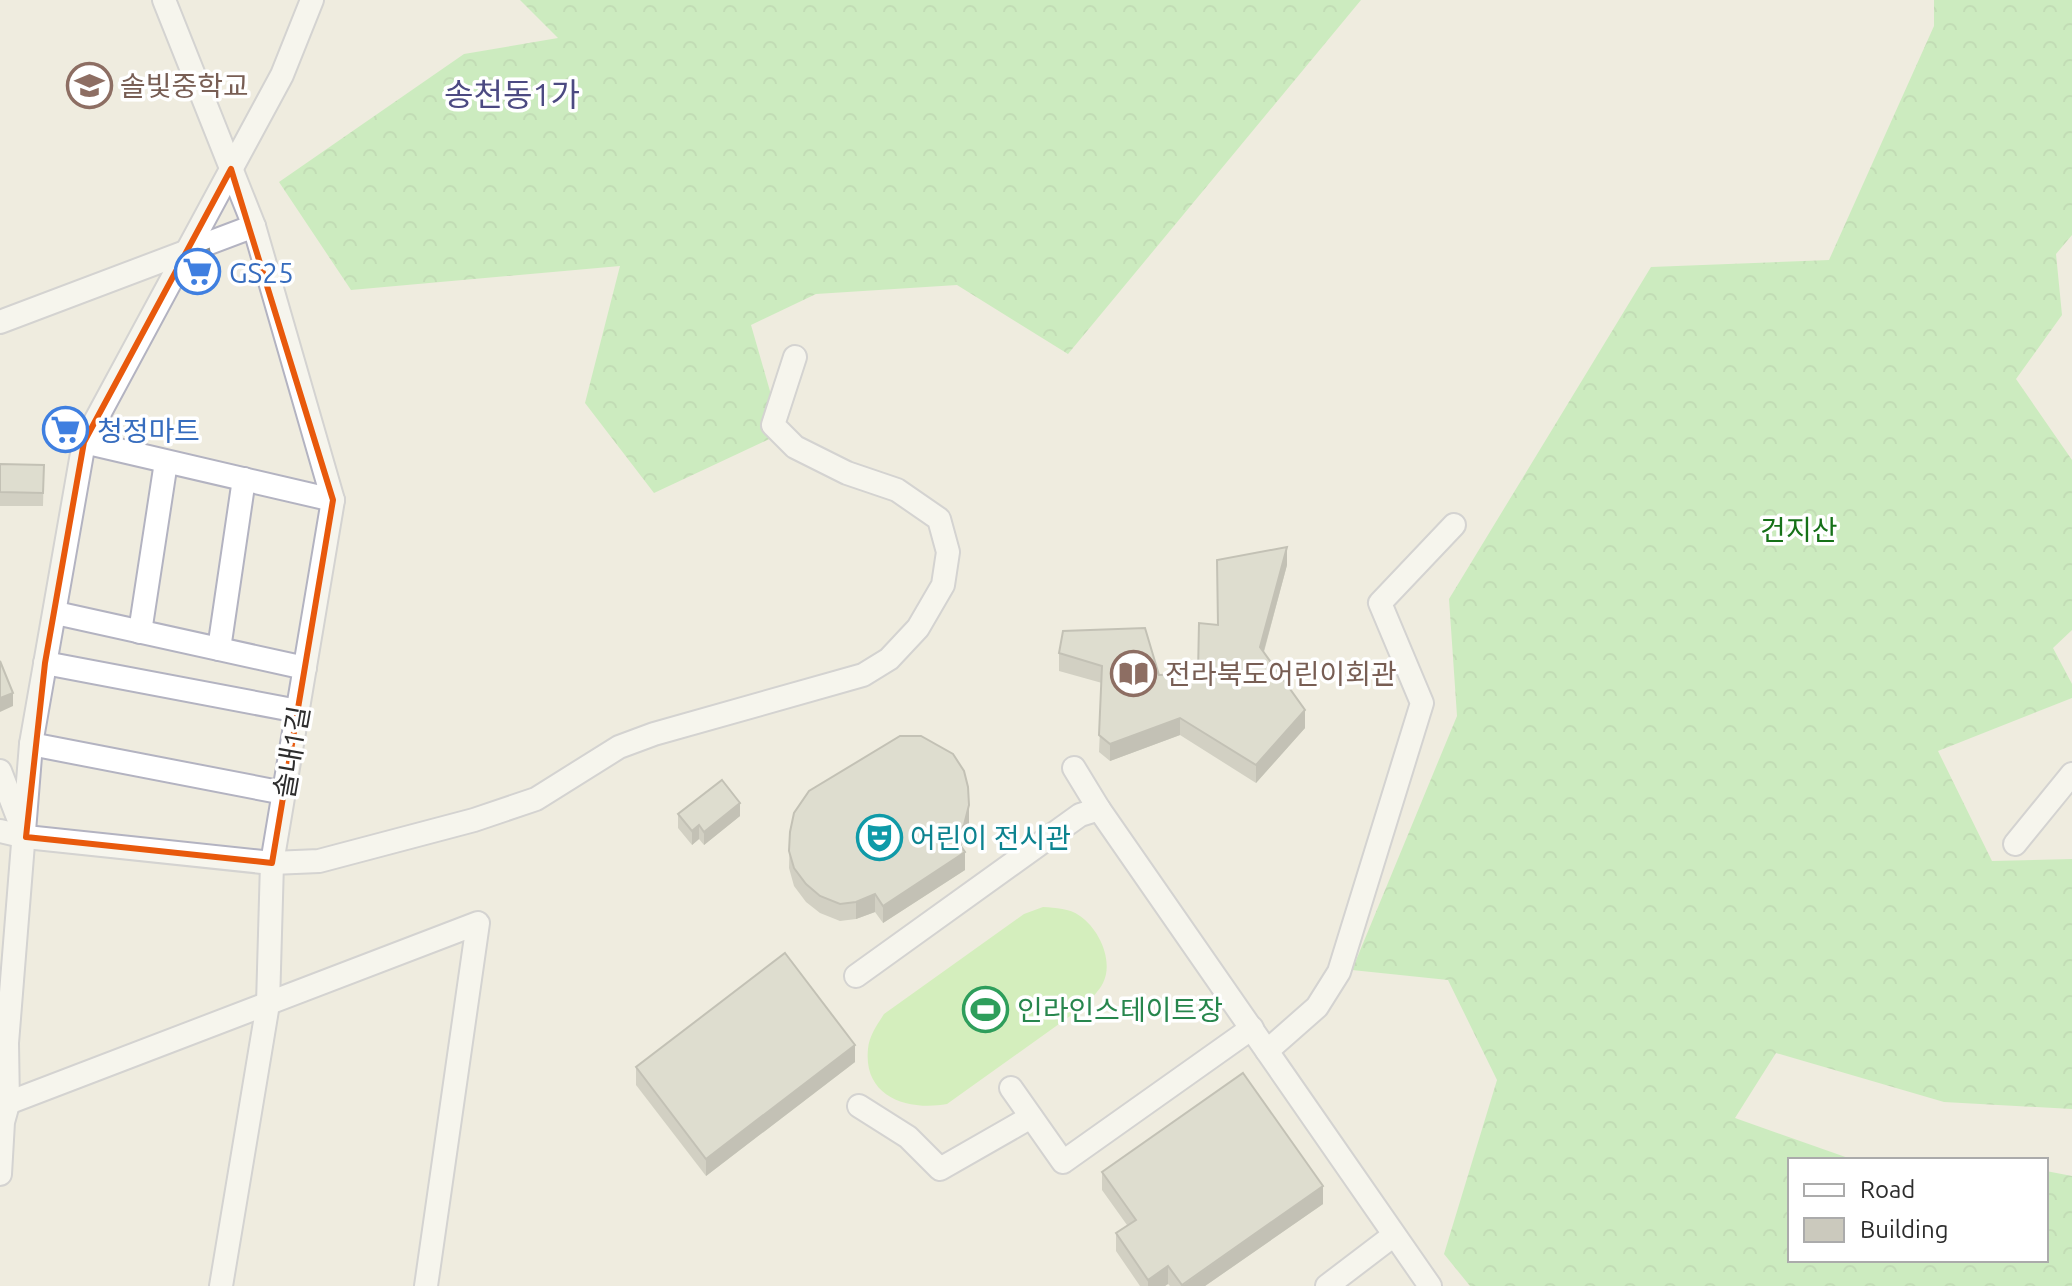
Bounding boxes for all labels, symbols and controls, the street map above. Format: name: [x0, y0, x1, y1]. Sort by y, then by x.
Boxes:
school or university icon: 솔빛중학교: [65, 61, 113, 109]
place label: 솔빛중학교: [120, 70, 249, 101]
district label: 송천동1가: [444, 76, 580, 112]
supermarket icon: GS25: [174, 248, 222, 296]
place label: GS25: [229, 257, 294, 288]
supermarket icon: 청정마트: [42, 406, 90, 454]
place label: 청정마트: [97, 415, 200, 446]
park label: 건지산: [1760, 514, 1838, 545]
library icon: 전라북도어린이회관: [1110, 649, 1158, 697]
place label: 전라북도어린이회관: [1165, 658, 1397, 689]
street label: 솔내1길: [268, 703, 314, 801]
theatre icon: 어린이 전시관: [855, 813, 903, 861]
place label: 어린이 전시관: [910, 822, 1071, 853]
sports icon: 인라인스테이트장: [962, 985, 1010, 1033]
place label: 인라인스테이트장: [1017, 994, 1223, 1025]
legend: [1788, 1158, 2048, 1262]
text: Road: [1860, 1176, 1915, 1203]
text: Building: [1860, 1216, 1948, 1243]

